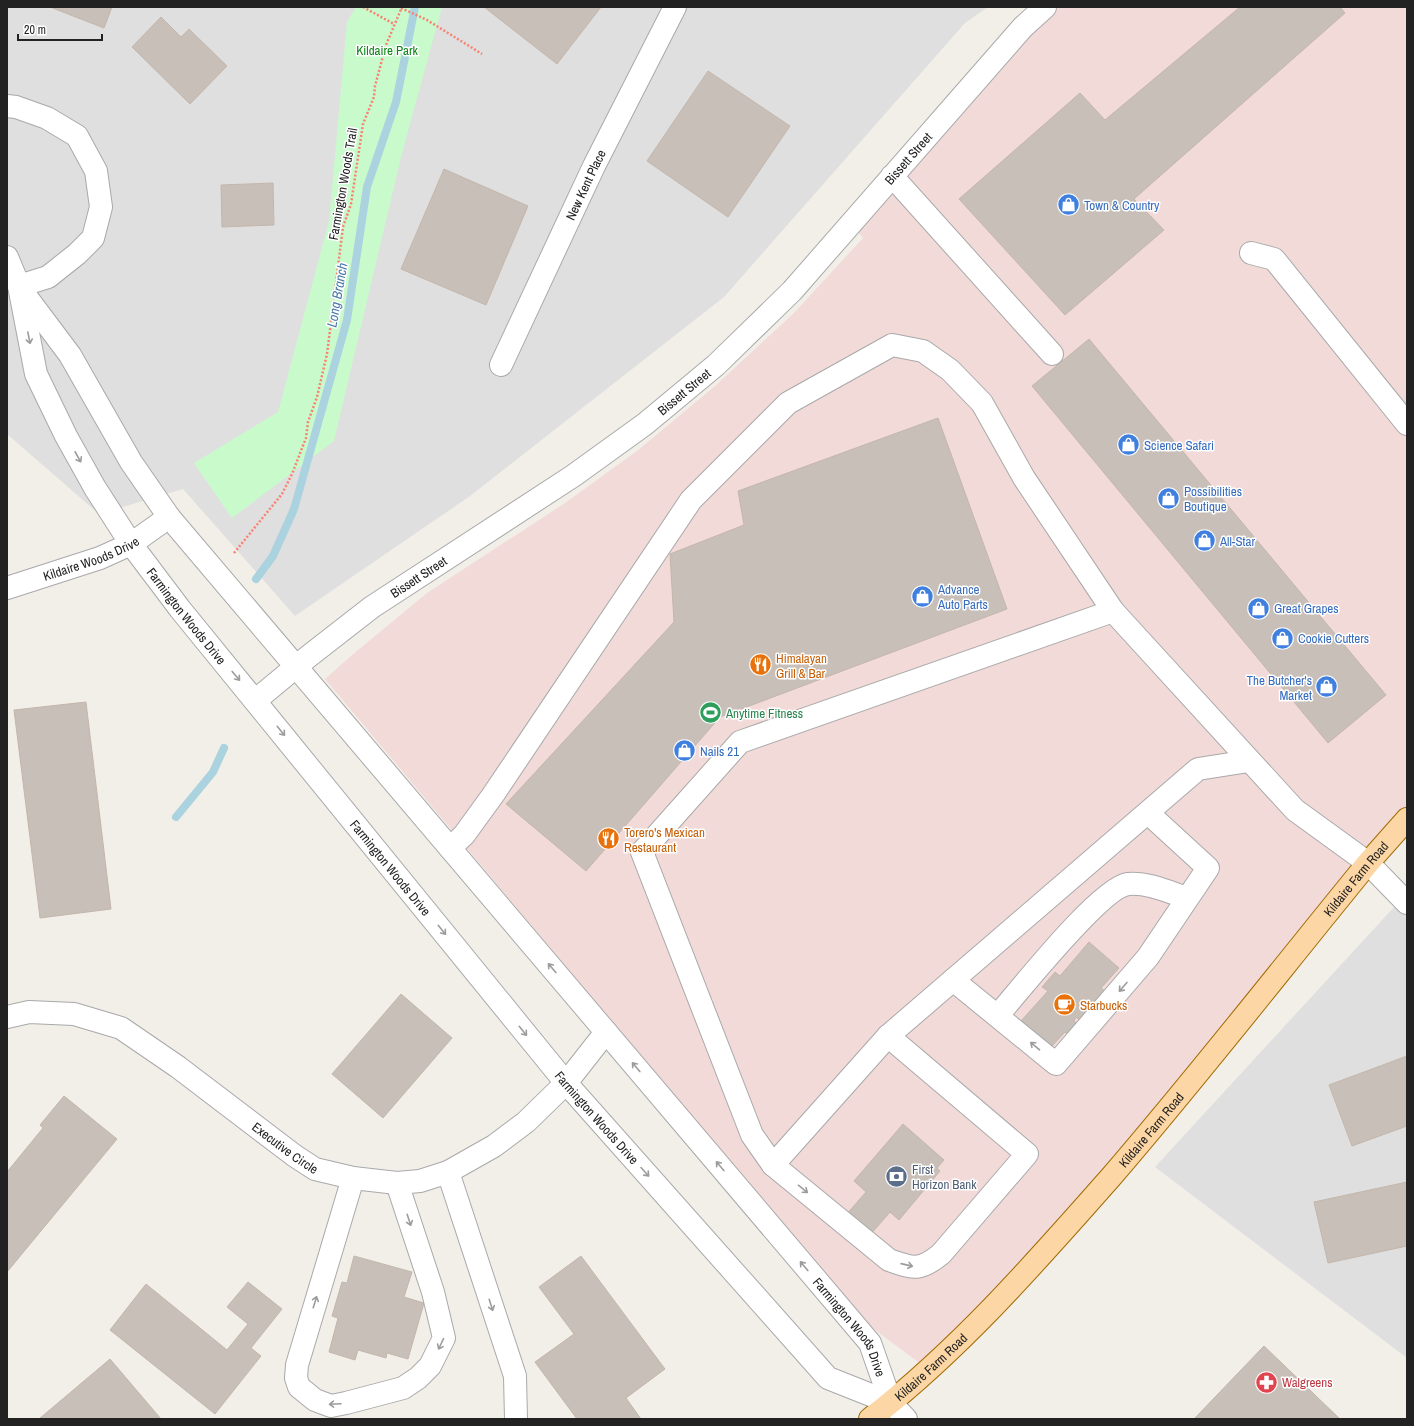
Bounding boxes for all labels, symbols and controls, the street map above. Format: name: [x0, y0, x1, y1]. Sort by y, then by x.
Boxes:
scale bar: [18, 16, 102, 42]
text: 20 m: [24, 22, 46, 38]
park label: Kildaire Park: [356, 42, 418, 59]
street label: Farmington Woods Trail: [325, 127, 361, 241]
street label: Bissett Street: [881, 129, 936, 188]
street label: New Kent Place: [561, 147, 609, 223]
shop icon: Town & Country: [1055, 192, 1081, 218]
place label: Town & Country: [1084, 197, 1160, 214]
water label: Long Branch: [322, 261, 352, 329]
one-way arrow: [26, 331, 34, 344]
street label: Bissett Street: [654, 365, 714, 419]
shop icon: Science Safari: [1115, 432, 1141, 458]
place label: Science Safari: [1144, 437, 1214, 454]
one-way arrow: [74, 451, 82, 463]
place label: Possibilities Boutique: [1184, 483, 1242, 515]
shop icon: Possibilities Boutique: [1156, 485, 1182, 511]
shop icon: All-Star: [1191, 528, 1217, 554]
street label: Kildaire Woods Drive: [41, 532, 142, 584]
place label: All-Star: [1219, 533, 1255, 550]
street label: Bissett Street: [387, 552, 450, 601]
street label: Farmington Woods Drive: [143, 564, 230, 668]
place label: Advance Auto Parts: [937, 581, 988, 613]
shop icon: Advance Auto Parts: [909, 583, 935, 609]
shop icon: Great Grapes: [1245, 595, 1271, 621]
place label: Great Grapes: [1274, 600, 1339, 617]
shop icon: Cookie Cutters: [1270, 625, 1296, 651]
place label: Cookie Cutters: [1298, 630, 1369, 647]
place label: Himalayan Grill & Bar: [776, 650, 827, 682]
restaurant icon: Himalayan Grill & Bar: [747, 652, 773, 678]
one-way arrow: [231, 670, 240, 681]
place label: The Butcher's Market: [1247, 672, 1312, 704]
shop icon: The Butcher's Market: [1314, 674, 1340, 700]
sports icon: Anytime Fitness: [698, 700, 724, 726]
place label: Anytime Fitness: [725, 705, 803, 722]
one-way arrow: [277, 725, 285, 736]
shop icon: Nails 21: [671, 738, 697, 764]
place label: Nails 21: [700, 743, 739, 760]
street label: Farmington Woods Drive: [347, 816, 435, 919]
place label: Torero's Mexican Restaurant: [624, 824, 705, 856]
restaurant icon: Torero's Mexican Restaurant: [596, 826, 622, 852]
street label: Kildaire Farm Road: [1320, 837, 1392, 920]
one-way arrow: [437, 925, 446, 936]
one-way arrow: [547, 963, 556, 974]
one-way arrow: [1119, 981, 1128, 991]
cafe icon: Starbucks: [1052, 992, 1078, 1018]
place label: Starbucks: [1080, 997, 1127, 1014]
one-way arrow: [519, 1026, 528, 1037]
one-way arrow: [1029, 1041, 1040, 1050]
one-way arrow: [632, 1063, 641, 1073]
street label: Farmington Woods Drive: [551, 1068, 643, 1168]
street label: Kildaire Farm Road: [1115, 1089, 1187, 1171]
street label: Executive Circle: [249, 1118, 322, 1177]
one-way arrow: [716, 1161, 725, 1172]
place label: First Horizon Bank: [912, 1161, 977, 1193]
bank icon: First Horizon Bank: [884, 1163, 910, 1189]
one-way arrow: [641, 1166, 650, 1177]
one-way arrow: [798, 1185, 808, 1194]
one-way arrow: [406, 1213, 413, 1226]
one-way arrow: [800, 1260, 809, 1271]
one-way arrow: [900, 1262, 913, 1270]
street label: Farmington Woods Drive: [809, 1274, 890, 1379]
one-way arrow: [312, 1295, 319, 1308]
one-way arrow: [488, 1298, 495, 1311]
street label: Kildaire Farm Road: [891, 1329, 971, 1404]
one-way arrow: [437, 1338, 444, 1350]
pharmacy icon: Walgreens: [1253, 1369, 1279, 1395]
place label: Walgreens: [1282, 1374, 1333, 1391]
one-way arrow: [329, 1401, 342, 1408]

